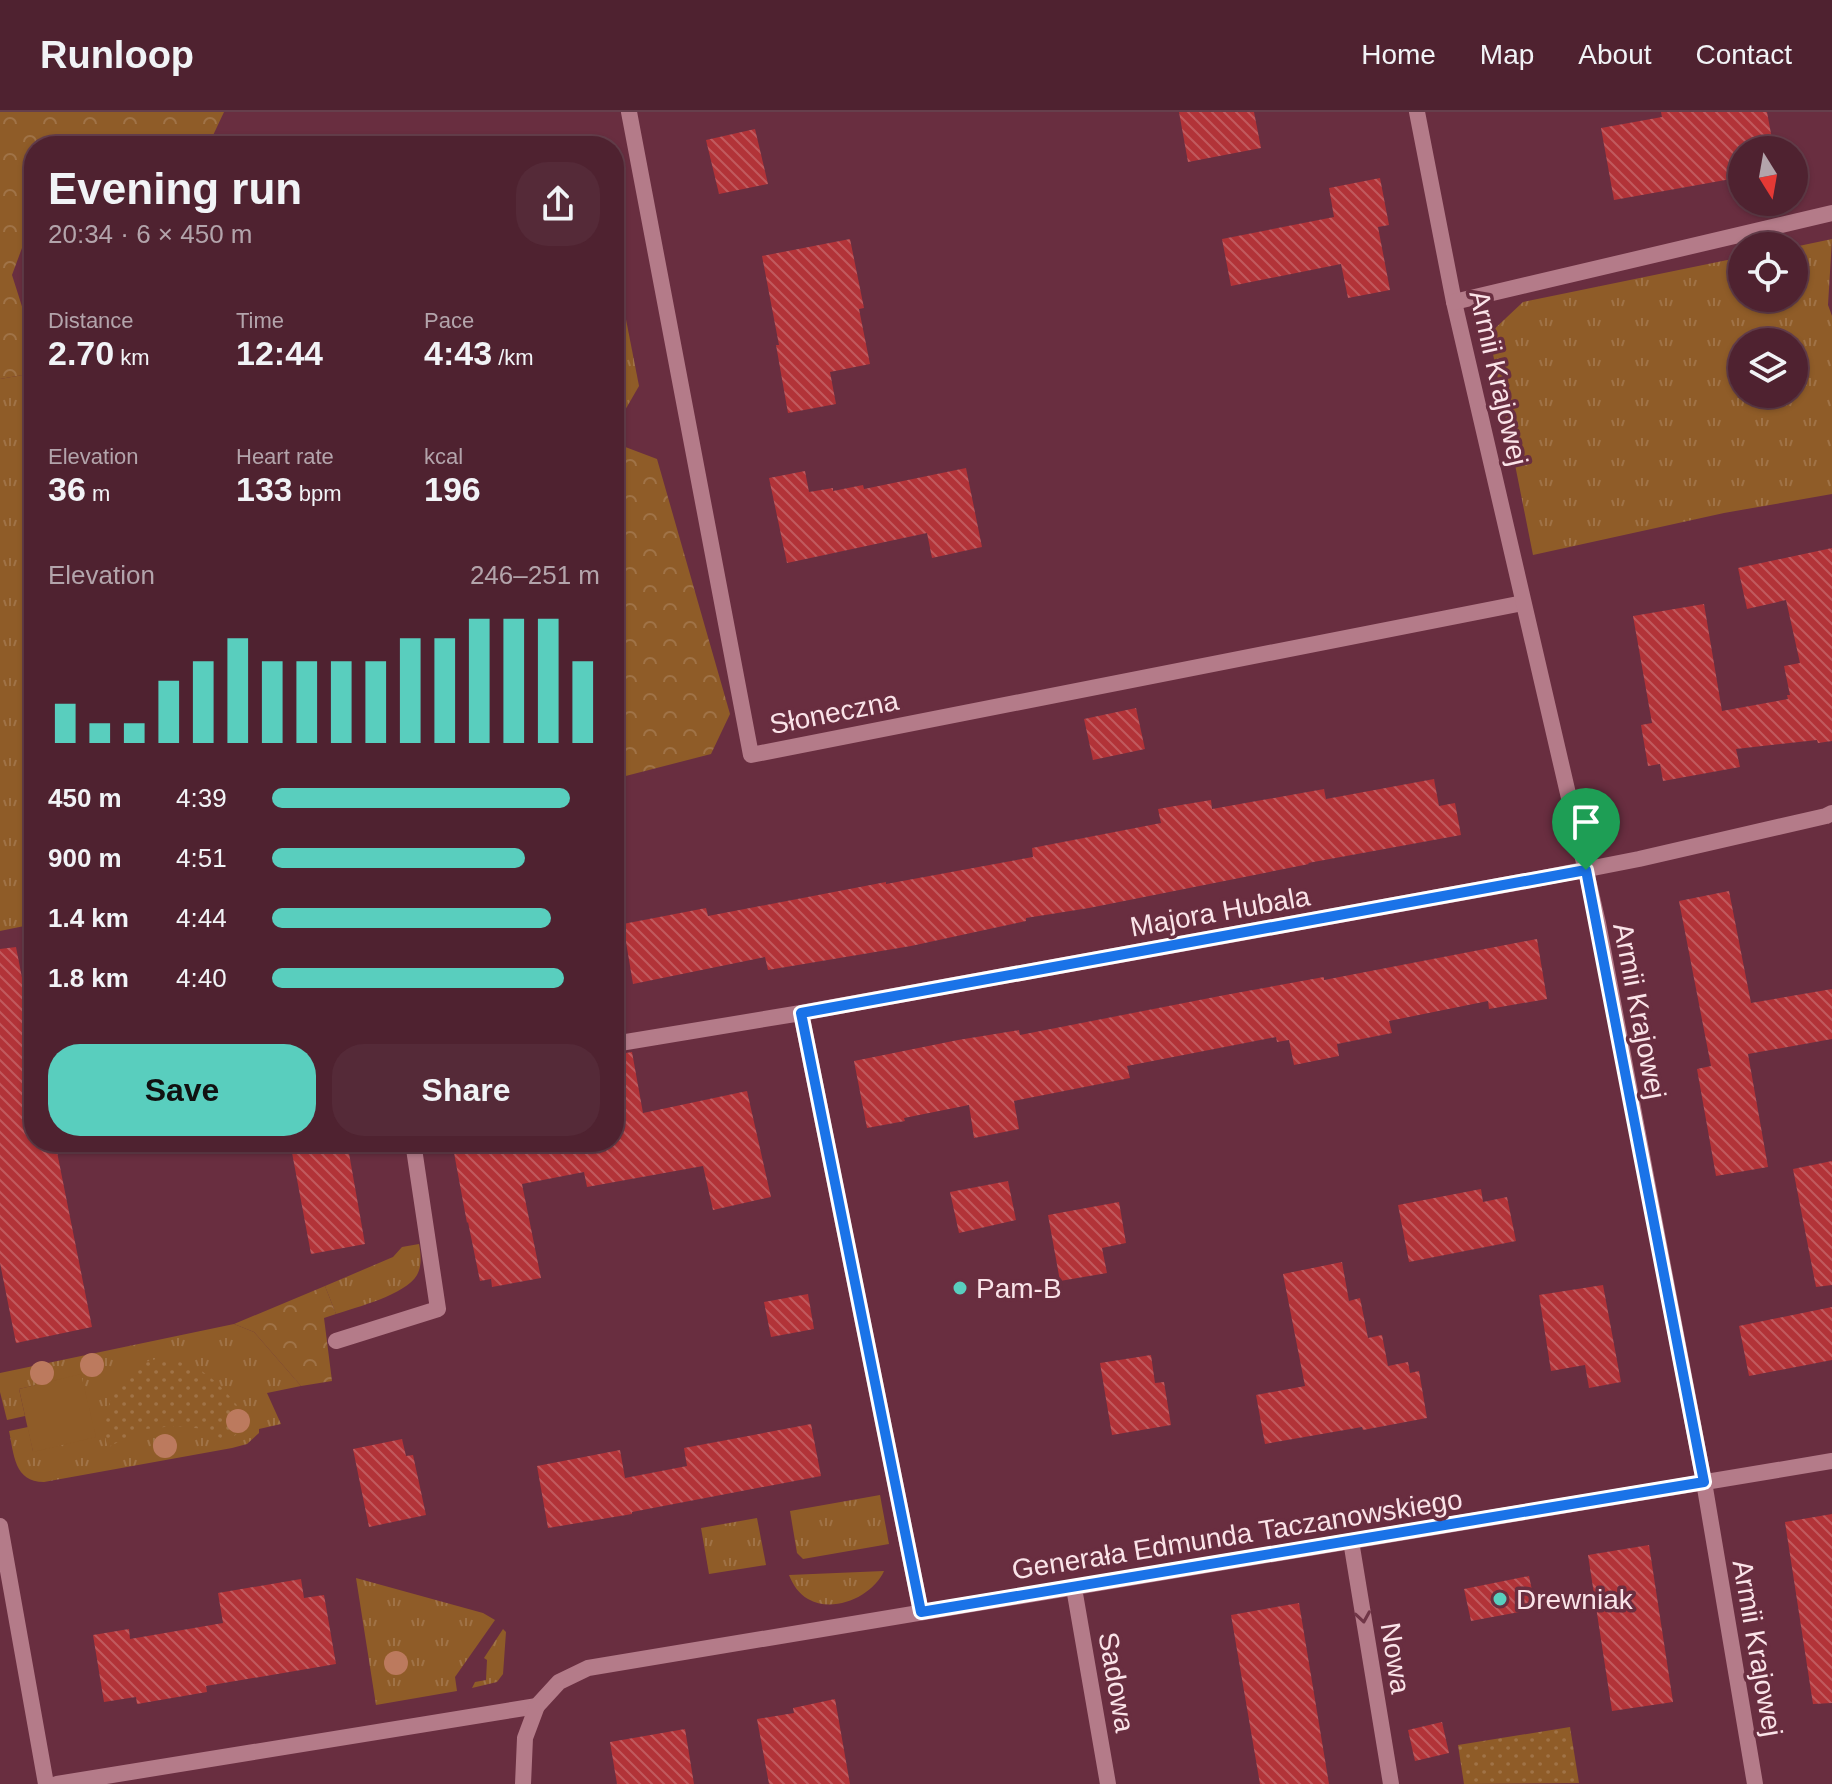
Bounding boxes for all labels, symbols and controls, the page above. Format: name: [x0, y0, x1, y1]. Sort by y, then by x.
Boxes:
text: Runloop: [40, 34, 194, 76]
text: Home: [1361, 39, 1436, 70]
text: Map: [1480, 39, 1534, 70]
text: About: [1578, 39, 1652, 70]
text: Contact: [1696, 39, 1792, 70]
north arrow: [1728, 136, 1808, 216]
map controls: [1728, 136, 1808, 408]
button: share: [516, 162, 600, 246]
text: Evening run: [48, 164, 302, 213]
text: 20:34 · 6 × 450 m: [48, 219, 253, 249]
button: locate: [1728, 232, 1808, 312]
street label: Armii Krajowej: [1463, 287, 1534, 469]
text: Distance: [48, 308, 134, 333]
text: Time: [236, 308, 284, 333]
text: Pace: [424, 308, 474, 333]
button: layers: [1728, 328, 1808, 408]
text: 2.70: [48, 334, 114, 372]
text: 12:44: [236, 334, 323, 372]
text: 4:43: [424, 334, 492, 372]
text: km: [114, 345, 150, 370]
text: /km: [492, 345, 534, 370]
text: Elevation: [48, 444, 139, 469]
text: Heart rate: [236, 444, 334, 469]
text: kcal: [424, 444, 463, 469]
text: 36: [48, 470, 86, 508]
text: 133: [236, 470, 293, 508]
text: 196: [424, 470, 481, 508]
text: m: [86, 481, 110, 506]
text: bpm: [293, 481, 342, 506]
text: Elevation: [48, 560, 155, 590]
text: 246–251 m: [470, 560, 600, 590]
street label: Słoneczna: [767, 685, 902, 740]
text: 450 m: [48, 783, 122, 813]
text: 4:39: [176, 783, 227, 813]
pin: [1552, 788, 1620, 870]
icon: arrive: [1564, 800, 1608, 844]
text: 900 m: [48, 843, 122, 873]
text: 4:51: [176, 843, 227, 873]
street label: Majora Hubala: [1128, 880, 1313, 943]
text: 1.4 km: [48, 903, 129, 933]
text: 4:44: [176, 903, 227, 933]
street label: Armii Krajowej: [1607, 920, 1672, 1102]
text: 1.8 km: [48, 963, 129, 993]
text: 4:40: [176, 963, 227, 993]
button: Save: [48, 1044, 316, 1136]
button: Share: [332, 1044, 600, 1136]
place label: Pam-B: [976, 1273, 1062, 1304]
marker: Pam-B: [951, 1279, 969, 1297]
street label: Generała Edmunda Taczanowskiego: [1010, 1484, 1464, 1585]
street label: Armii Krajowej: [1727, 1557, 1788, 1739]
place label: Drewniak: [1516, 1584, 1634, 1615]
marker: Drewniak: [1491, 1590, 1509, 1608]
one-way arrow: [1354, 1611, 1371, 1624]
street label: Nowa: [1375, 1620, 1416, 1696]
street label: Sadowa: [1092, 1630, 1141, 1735]

